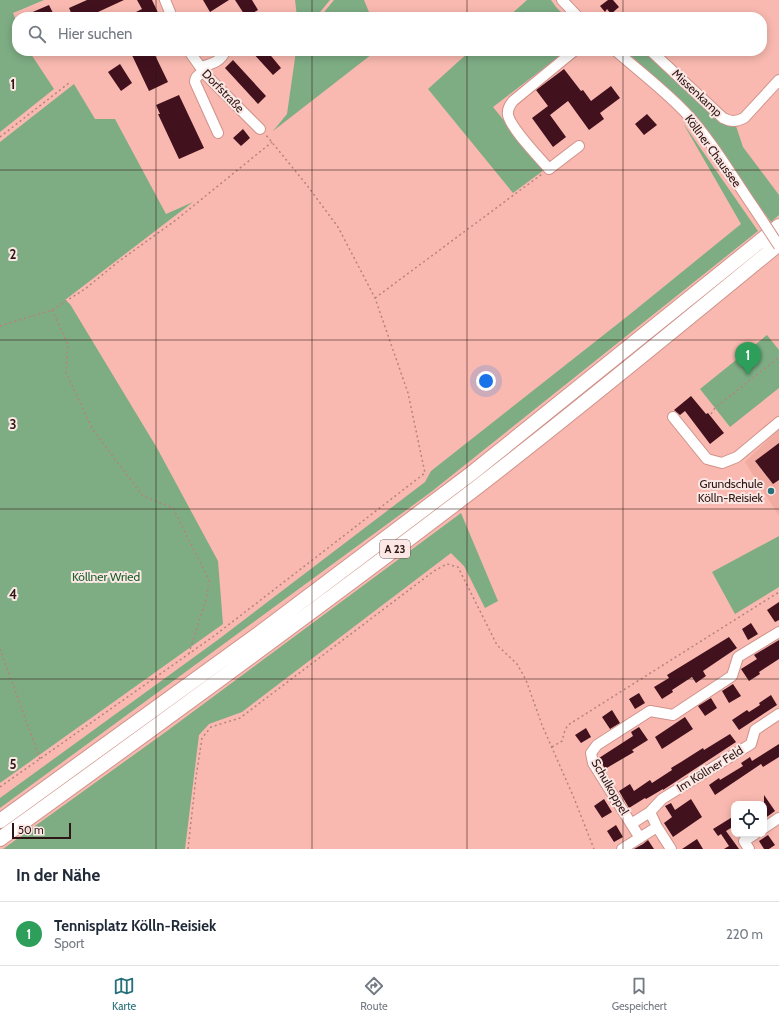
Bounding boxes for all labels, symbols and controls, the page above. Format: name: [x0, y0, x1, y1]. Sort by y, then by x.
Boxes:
search box: [12, 12, 767, 56]
icon: search: [26, 23, 48, 45]
text: Hier suchen: [58, 25, 133, 43]
street label: Dorfstraße: [199, 66, 248, 115]
street label: Missenkamp: [669, 66, 726, 120]
text: 1: [11, 76, 15, 92]
street label: Köllner Chaussee: [682, 111, 745, 190]
text: 2: [10, 246, 17, 262]
pin: 1: [735, 342, 761, 375]
your location: [476, 371, 496, 391]
text: 3: [9, 416, 17, 432]
place label: Grundschule Kölln-Reisiek: [698, 476, 764, 505]
marker: Grundschule Kölln-Reisiek: [766, 486, 776, 496]
road number: A 23: [380, 540, 410, 558]
park label: Köllner Wried: [72, 569, 140, 584]
text: 4: [9, 586, 17, 602]
street label: Im Köllner Feld: [674, 742, 746, 795]
text: 5: [10, 756, 17, 772]
street label: Schulkoppel: [588, 756, 633, 818]
map controls: [731, 801, 767, 837]
button: locate: [731, 801, 767, 837]
scale bar: [12, 821, 71, 840]
text: 50 m: [18, 823, 44, 837]
text: In der Nähe: [16, 865, 100, 885]
text: Tennisplatz Kölln-Reisiek: [54, 917, 216, 935]
text: 1: [27, 926, 31, 942]
text: 220 m: [726, 926, 763, 942]
text: Sport: [54, 935, 84, 951]
tab: Karte: [112, 975, 136, 1013]
tab: Route: [360, 975, 388, 1013]
tab: Gespeichert: [612, 975, 667, 1013]

